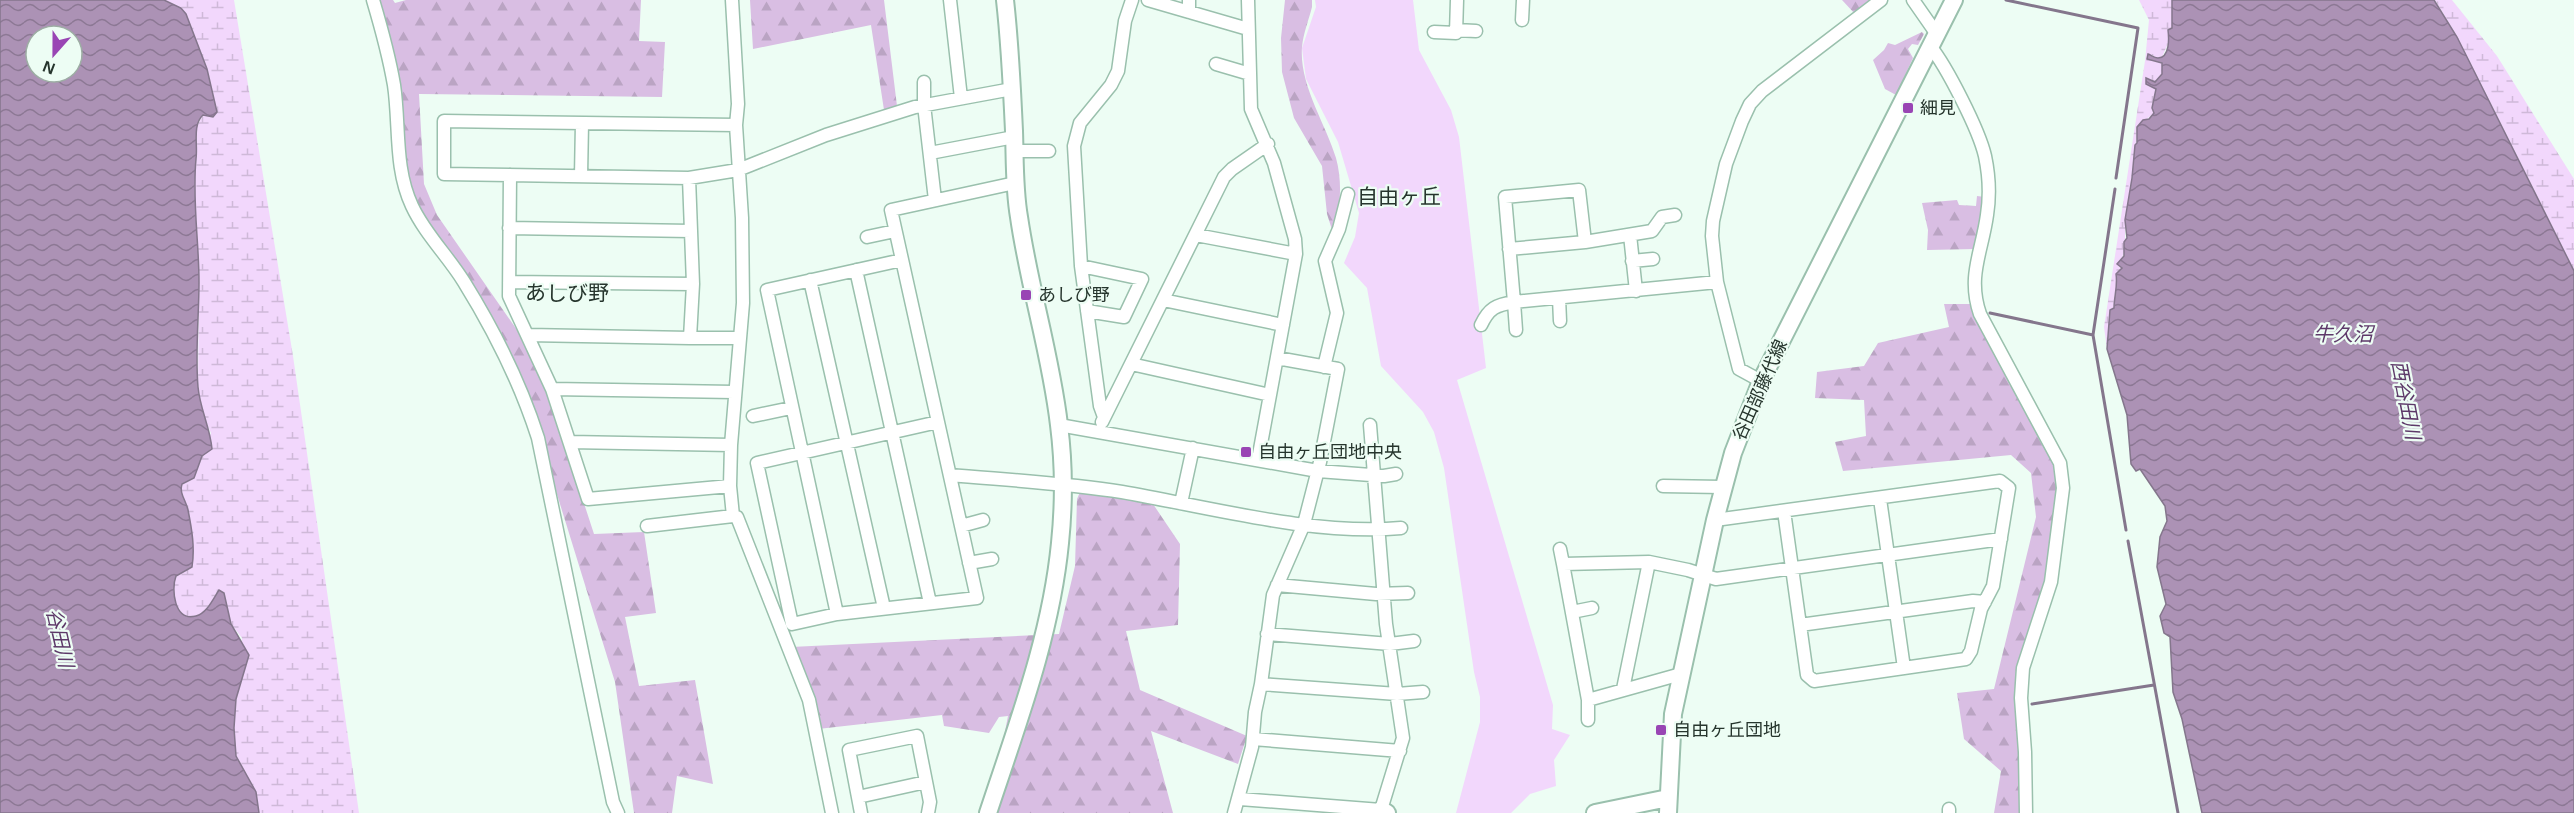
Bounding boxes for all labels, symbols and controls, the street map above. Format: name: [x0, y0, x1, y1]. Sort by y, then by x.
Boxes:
north arrow: [24, 24, 84, 84]
text: N: [40, 58, 57, 78]
place label: 細見: [1920, 98, 1956, 118]
marker: 細見: [1901, 101, 1915, 115]
district label: 自由ヶ丘: [1357, 185, 1441, 208]
district label: あしび野: [525, 281, 609, 304]
place label: あしび野: [1038, 285, 1110, 305]
marker: あしび野: [1019, 288, 1033, 302]
water label: 牛久沼: [2313, 323, 2376, 345]
street label: 谷田部藤代線: [1729, 337, 1791, 443]
water label: 西谷田川: [2388, 359, 2425, 443]
place label: 自由ヶ丘団地中央: [1258, 442, 1402, 462]
marker: 自由ヶ丘団地中央: [1239, 445, 1253, 459]
water label: 谷田川: [43, 606, 78, 672]
place label: 自由ヶ丘団地: [1673, 720, 1781, 740]
marker: 自由ヶ丘団地: [1654, 723, 1668, 737]

